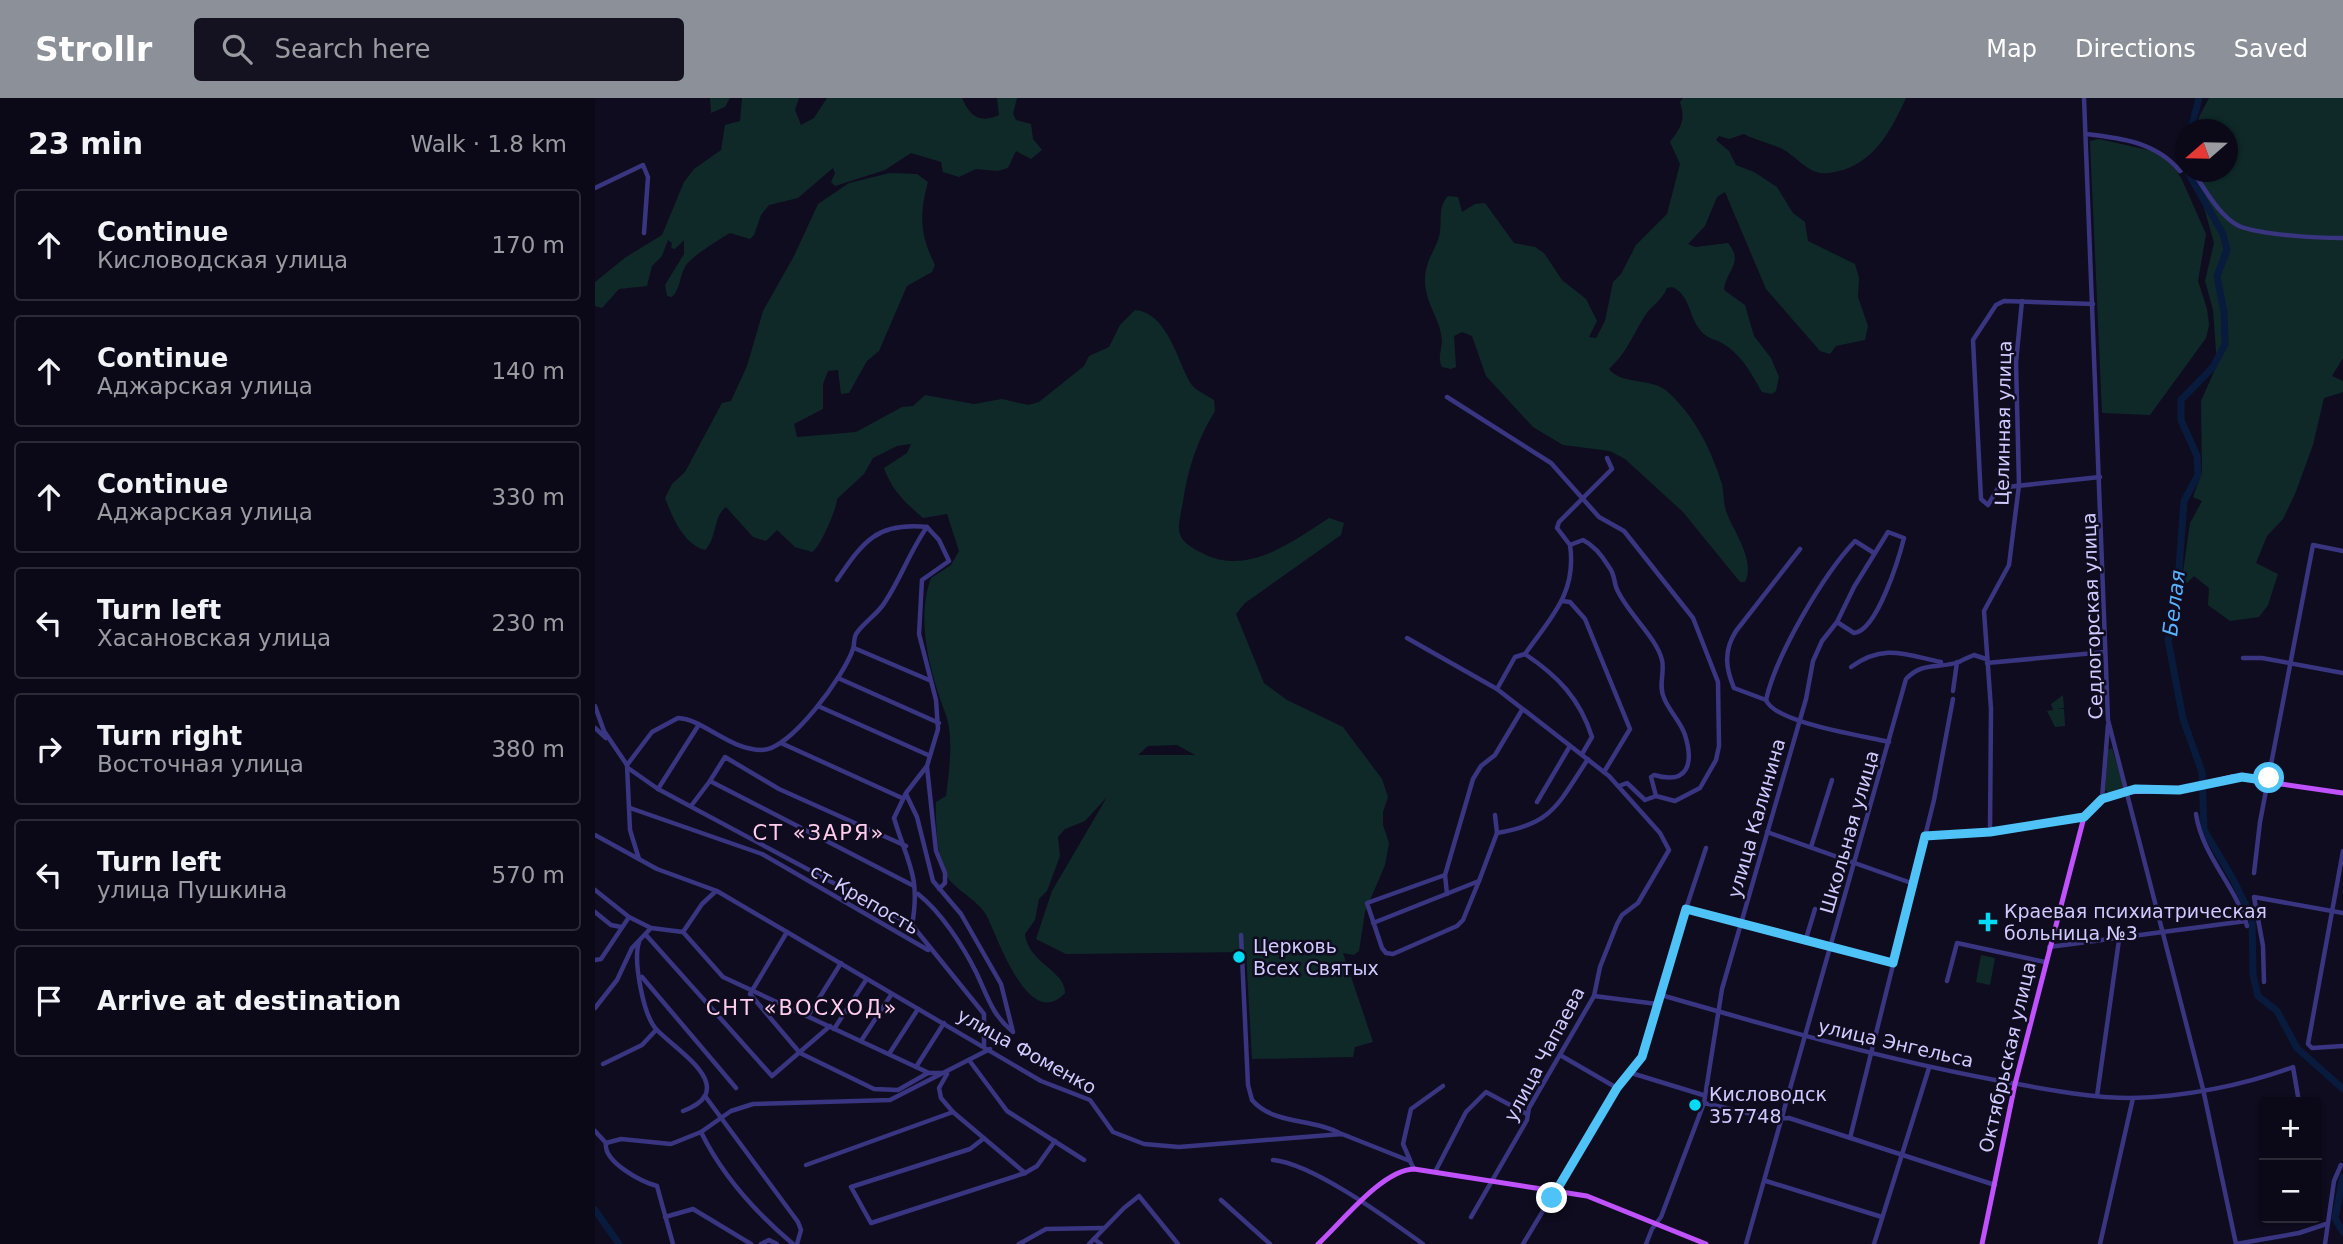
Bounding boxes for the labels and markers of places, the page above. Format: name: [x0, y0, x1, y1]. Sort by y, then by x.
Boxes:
place label: Краевая психиатрическая больница №3: [2004, 900, 2267, 944]
marker: Краевая психиатрическая больница №3: [1978, 912, 1998, 932]
place label: Церковь Всех Святых: [1253, 935, 1379, 979]
marker: Церковь Всех Святых: [1231, 949, 1247, 965]
place label: Кисловодск 357748: [1709, 1083, 1827, 1127]
marker: Кисловодск 357748: [1687, 1097, 1703, 1113]

